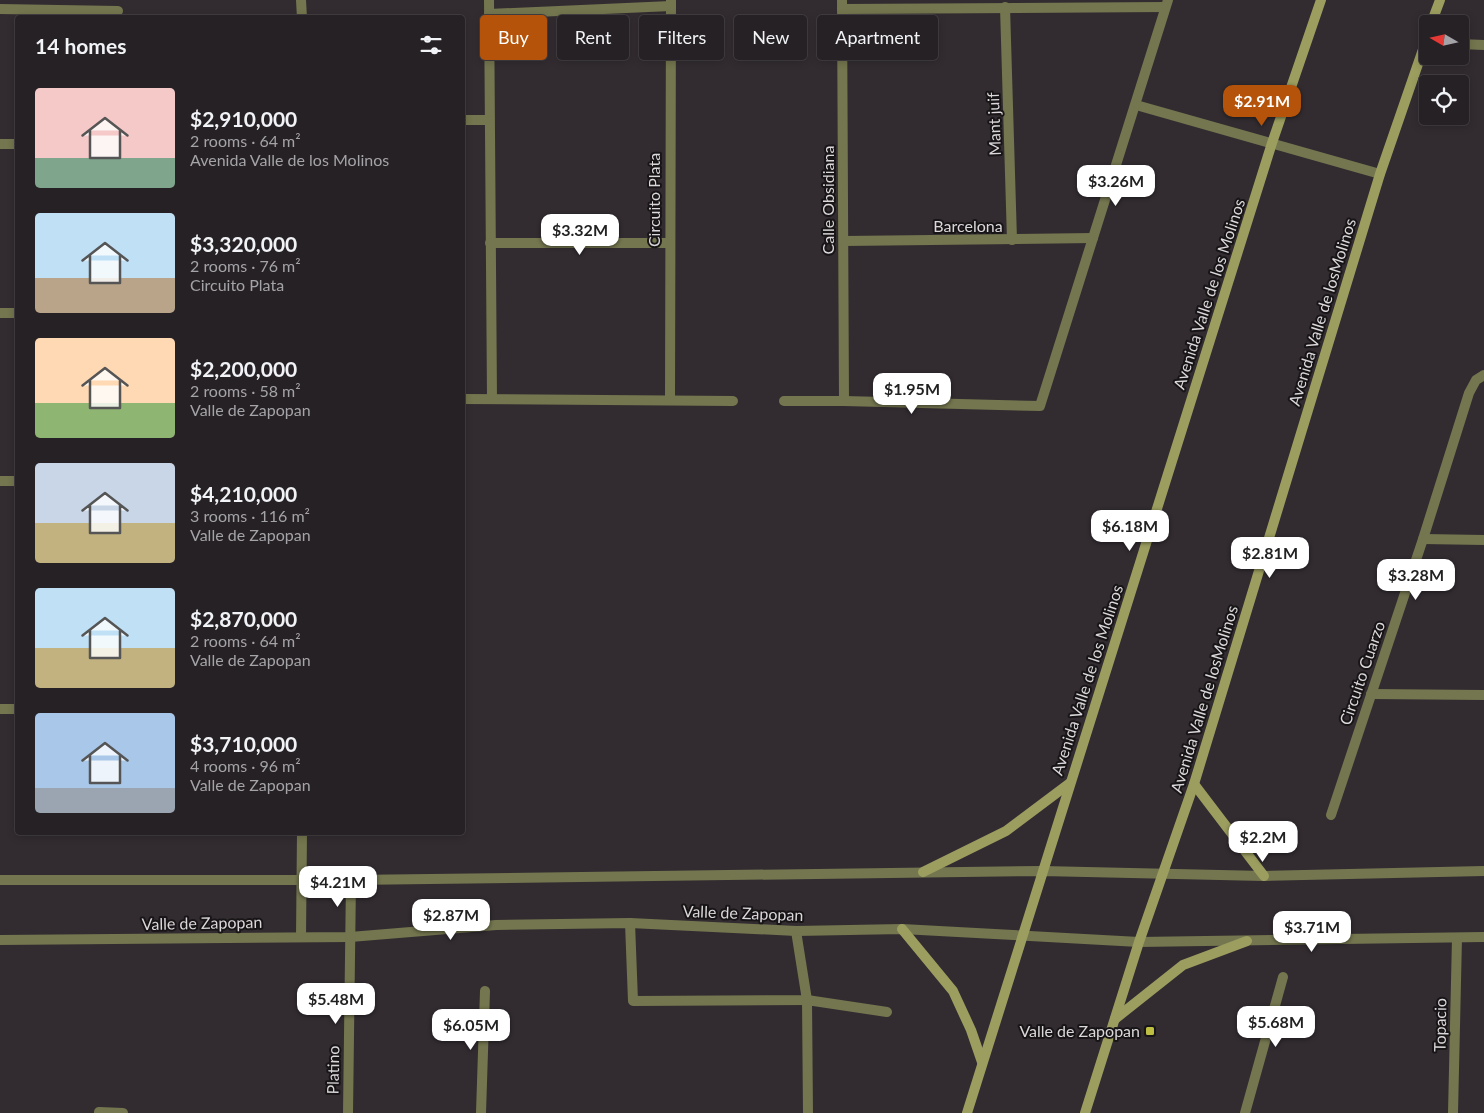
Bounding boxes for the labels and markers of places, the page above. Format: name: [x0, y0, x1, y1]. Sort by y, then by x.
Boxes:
pin: $2.91M: [1221, 84, 1303, 127]
pin: $3.26M: [1075, 164, 1157, 207]
pin: $3.32M: [539, 214, 621, 256]
pin: $1.95M: [871, 372, 953, 415]
pin: $6.18M: [1089, 510, 1171, 552]
pin: $2.81M: [1229, 536, 1311, 579]
pin: $3.28M: [1375, 558, 1457, 601]
pin: $2.2M: [1228, 820, 1298, 863]
pin: $4.21M: [297, 866, 379, 908]
pin: $2.87M: [410, 898, 492, 941]
pin: $3.71M: [1271, 910, 1353, 953]
pin: $5.48M: [295, 982, 377, 1025]
pin: $5.68M: [1235, 1006, 1317, 1048]
pin: $6.05M: [430, 1008, 512, 1051]
place label: Valle de Zapopan: [1019, 1021, 1140, 1040]
marker: Valle de Zapopan: [1144, 1025, 1156, 1037]

